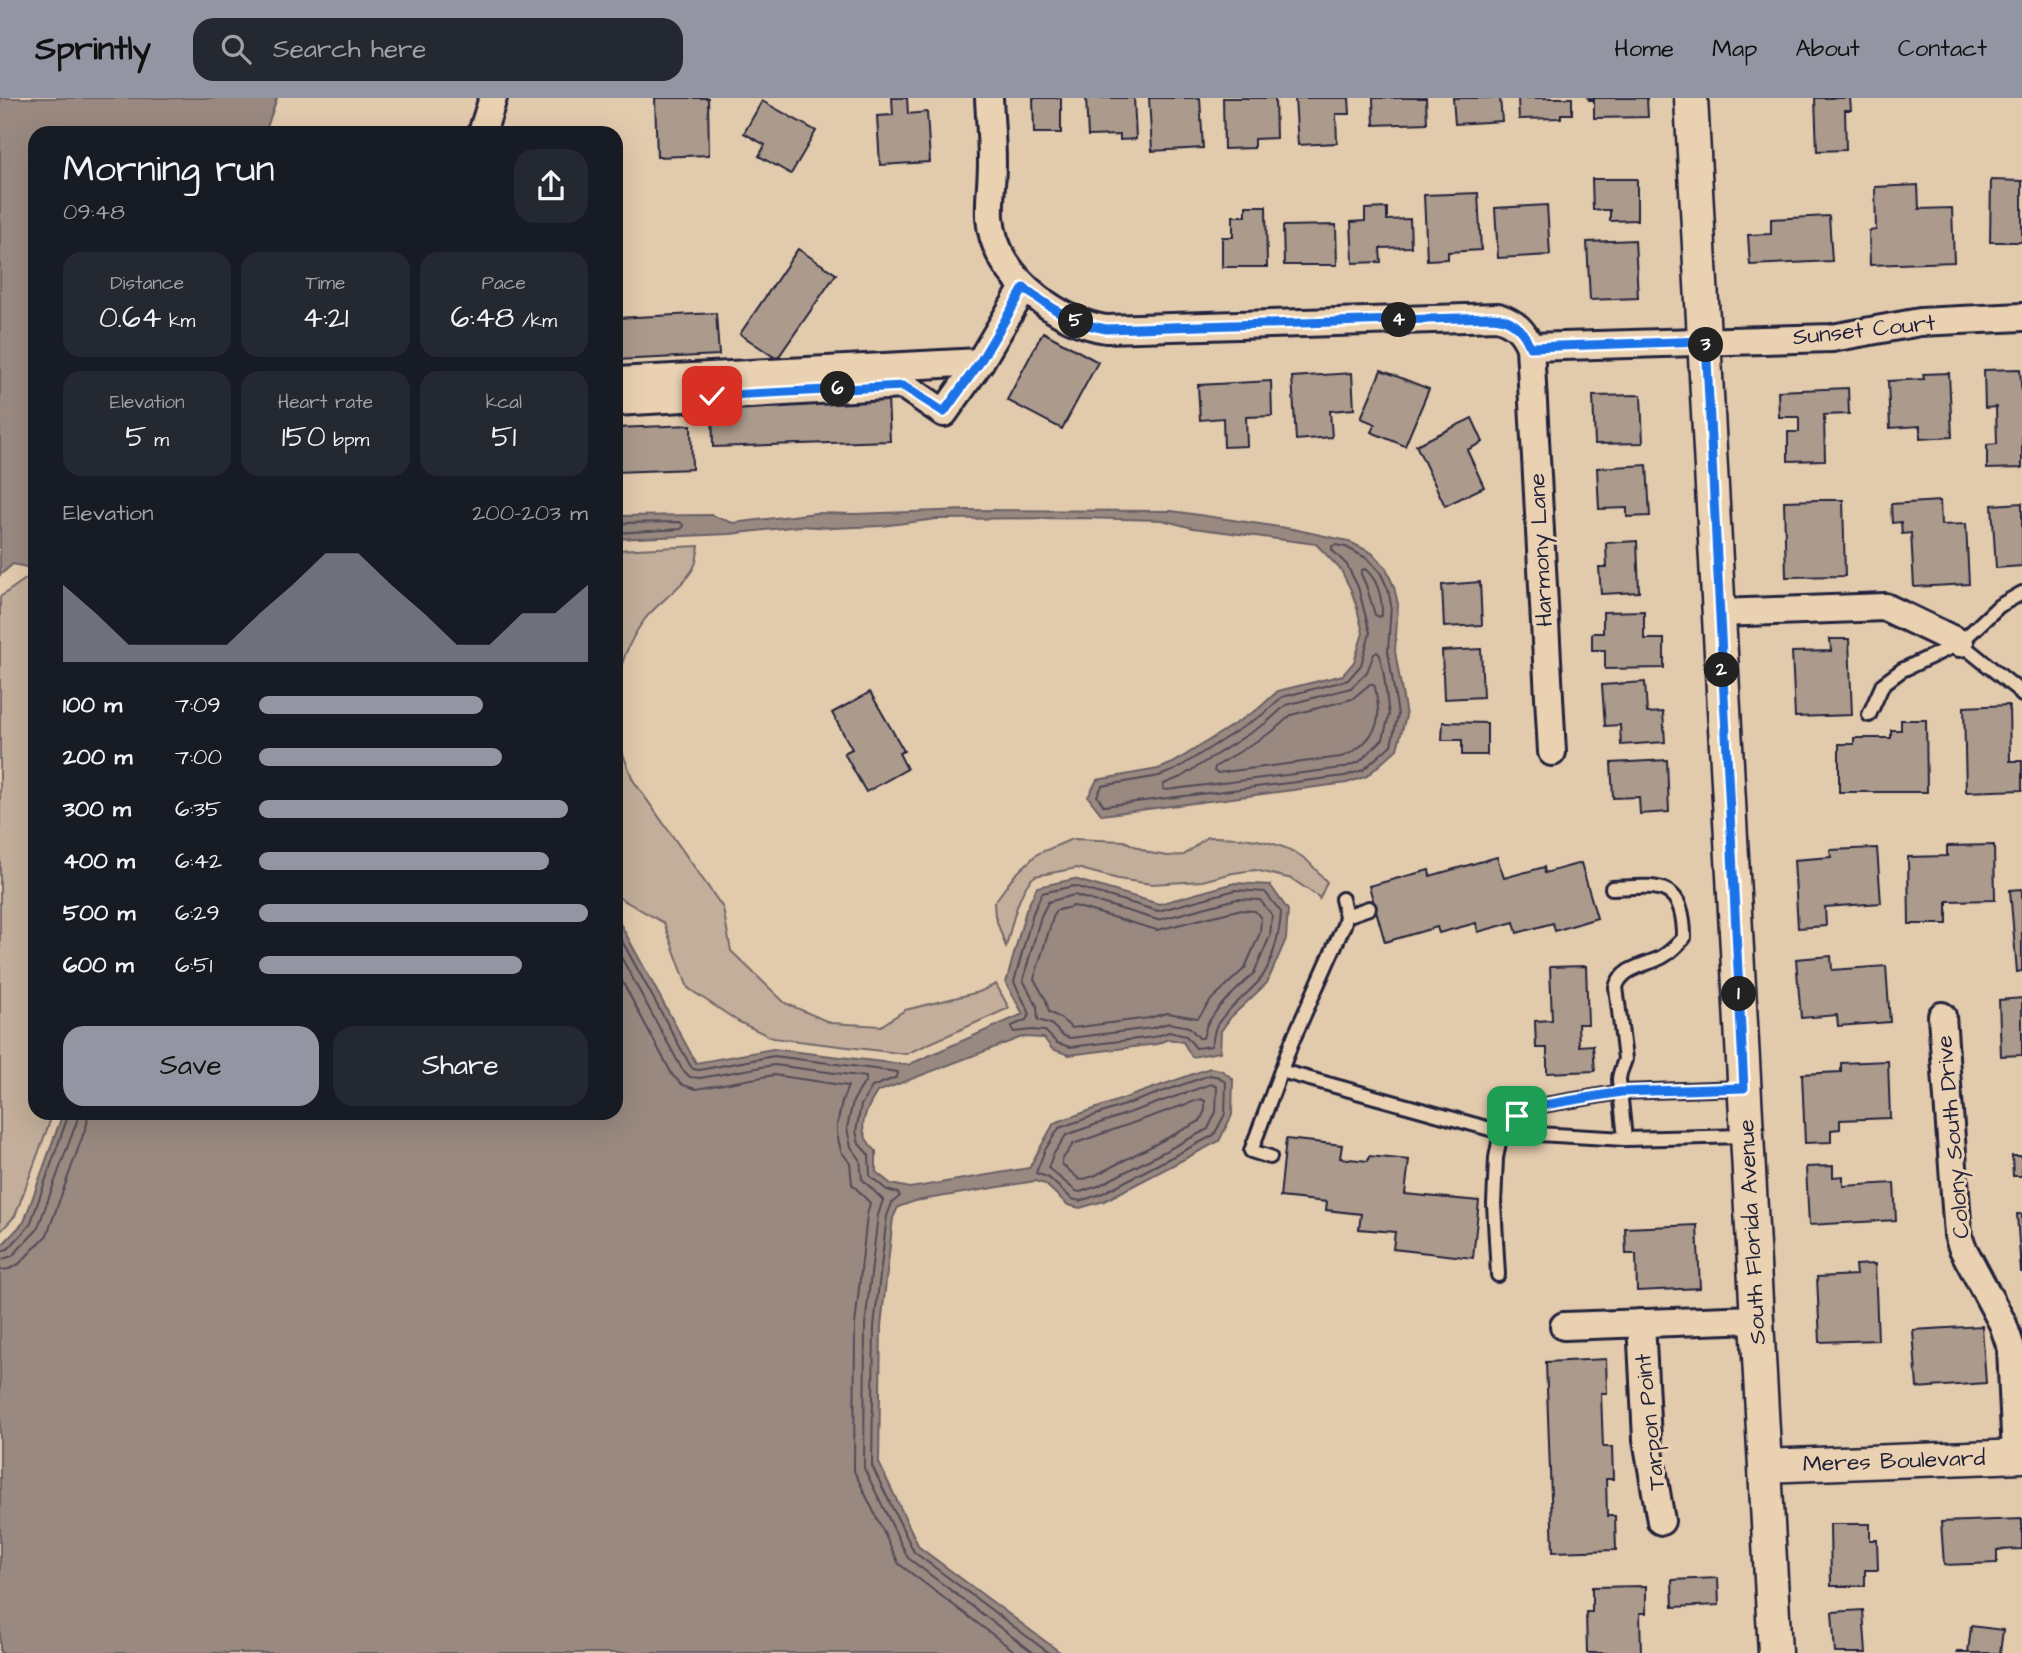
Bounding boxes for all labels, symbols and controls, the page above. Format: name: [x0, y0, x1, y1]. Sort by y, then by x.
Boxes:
search box: [193, 18, 683, 81]
text: Sprintly: [35, 26, 151, 72]
icon: search: [217, 30, 255, 68]
text: Search here: [273, 31, 426, 67]
text: Home: [1614, 32, 1674, 66]
text: Map: [1712, 32, 1757, 66]
text: About: [1795, 32, 1860, 66]
text: Contact: [1898, 32, 1987, 66]
text: Morning run: [63, 144, 275, 196]
button: share: [514, 149, 588, 223]
text: 09:48: [63, 196, 125, 228]
text: Distance: [110, 270, 184, 297]
text: Time: [306, 270, 345, 297]
text: Pace: [482, 270, 526, 297]
text: 0.64: [99, 297, 161, 339]
text: 4:21: [302, 297, 349, 339]
text: 6:48: [451, 297, 514, 339]
pin: 4: [1382, 302, 1416, 338]
pin: 5: [1058, 304, 1094, 339]
text: 4: [1392, 306, 1405, 333]
text: 5: [1069, 307, 1082, 334]
street label: Sunset Court: [1791, 307, 1938, 353]
text: km: [161, 308, 195, 335]
text: /km: [514, 308, 557, 335]
pin: 3: [1688, 328, 1724, 362]
text: 3: [1701, 331, 1710, 358]
pin: [682, 366, 742, 426]
pin: 6: [820, 372, 856, 406]
text: 6: [832, 375, 843, 402]
icon: check: [693, 377, 731, 415]
text: Elevation: [110, 389, 185, 416]
text: Heart rate: [278, 389, 373, 416]
text: kcal: [486, 389, 522, 416]
text: 5: [125, 416, 147, 458]
text: 150: [282, 416, 326, 458]
text: 51: [491, 416, 516, 458]
text: m: [147, 427, 169, 454]
text: bpm: [326, 427, 369, 454]
street label: Harmony Lane: [1521, 472, 1562, 628]
text: Elevation: [63, 497, 154, 529]
text: 200–203 m: [472, 497, 588, 529]
pin: 2: [1704, 652, 1740, 688]
text: 2: [1716, 656, 1727, 683]
text: 100 m: [63, 689, 122, 721]
text: 7:09: [175, 689, 221, 721]
text: 200 m: [63, 741, 132, 773]
text: 7:00: [175, 741, 222, 773]
text: 300 m: [63, 793, 131, 825]
text: 6:35: [175, 793, 221, 825]
text: 400 m: [63, 845, 135, 877]
text: 6:42: [175, 845, 222, 877]
text: 500 m: [63, 897, 135, 929]
text: 6:29: [175, 897, 220, 929]
text: 600 m: [63, 949, 134, 981]
text: 6:51: [175, 949, 213, 981]
pin: 1: [1722, 976, 1756, 1012]
text: 1: [1737, 980, 1740, 1007]
button: Save: [63, 1026, 319, 1106]
button: Share: [333, 1026, 588, 1106]
street label: Colony South Drive: [1928, 1034, 1979, 1240]
pin: [1487, 1086, 1547, 1146]
icon: arrive: [1498, 1097, 1536, 1135]
street label: South Florida Avenue: [1730, 1119, 1774, 1345]
street label: Tarpon Point: [1627, 1351, 1673, 1492]
street label: Meres Boulevard: [1802, 1442, 1986, 1480]

